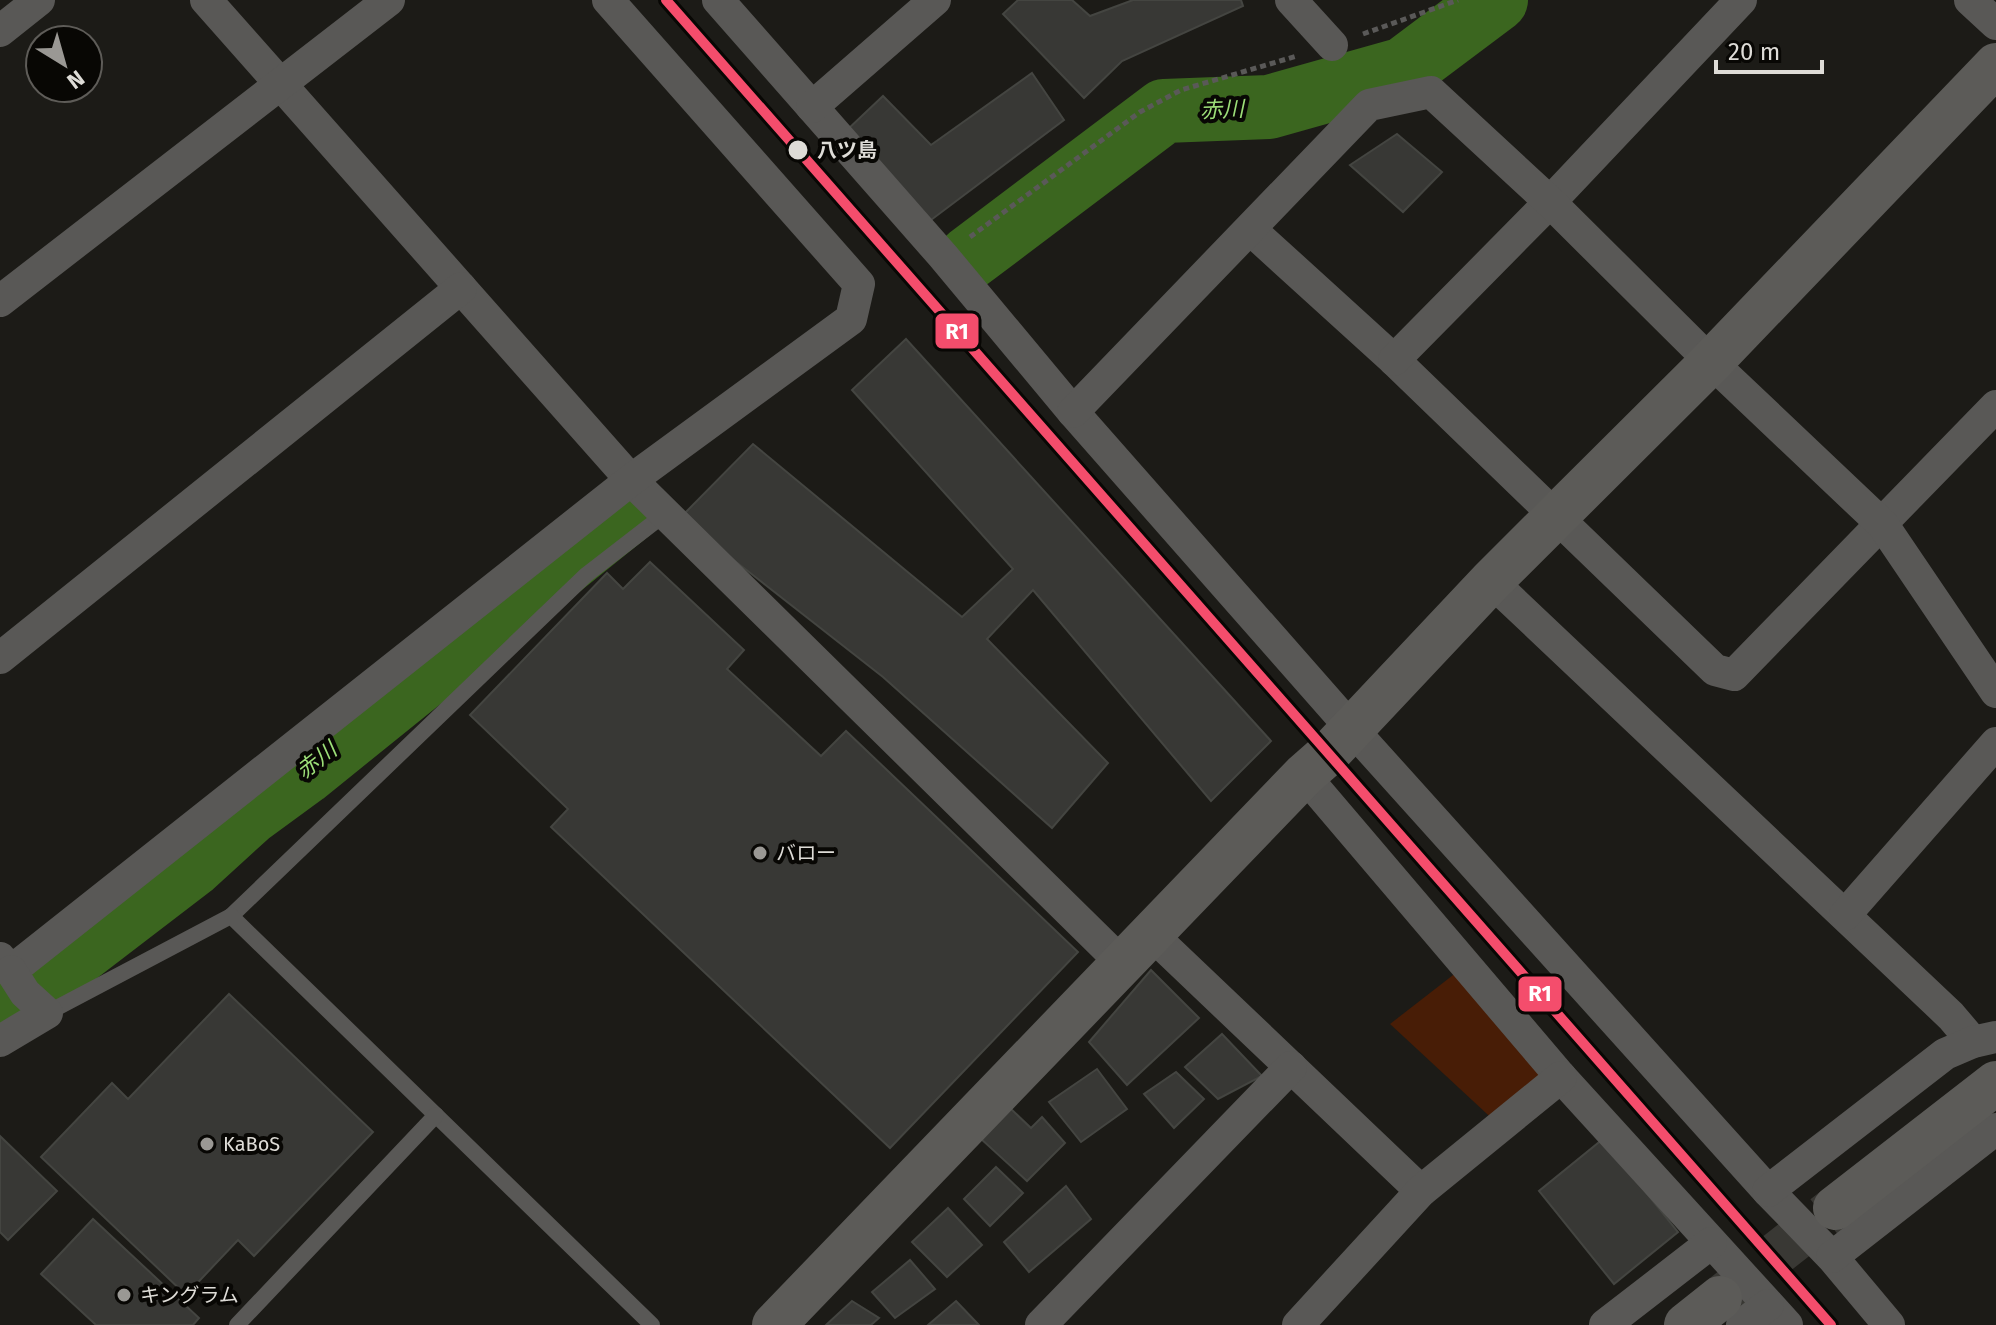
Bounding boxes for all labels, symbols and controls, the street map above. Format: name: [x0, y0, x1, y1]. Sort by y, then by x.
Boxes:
north arrow: [24, 24, 104, 104]
scale bar: [1716, 24, 1822, 74]
text: 20 m: [1728, 38, 1780, 66]
text: N: [62, 64, 90, 95]
water label: 赤川: [1200, 95, 1246, 124]
marker: 八ツ島: [786, 138, 810, 162]
place label: 八ツ島: [817, 138, 877, 162]
line badge: R1: [934, 312, 980, 350]
text: R1: [945, 318, 969, 345]
water label: 赤川: [291, 735, 344, 785]
place label: バロー: [776, 841, 836, 865]
marker: バロー: [751, 844, 769, 862]
line badge: R1: [1517, 975, 1563, 1013]
text: R1: [1528, 980, 1552, 1007]
place label: KaBoS: [223, 1132, 280, 1156]
marker: KaBoS: [198, 1135, 216, 1153]
place label: キングラム: [140, 1283, 239, 1307]
marker: キングラム: [115, 1286, 133, 1304]

